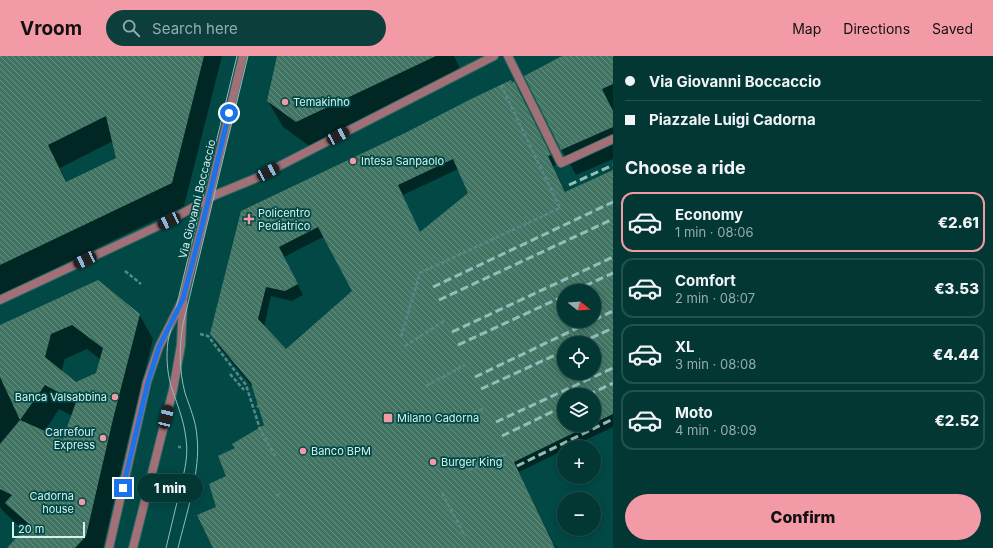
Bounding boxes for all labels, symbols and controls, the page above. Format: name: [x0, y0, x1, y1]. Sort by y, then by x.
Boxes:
search box: [106, 10, 386, 46]
text: Vroom: [20, 17, 82, 40]
icon: search: [120, 17, 142, 39]
text: Search here: [152, 19, 238, 38]
text: Map: [792, 20, 821, 37]
text: Directions: [843, 20, 910, 37]
text: Saved: [932, 20, 973, 37]
text: Via Giovanni Boccaccio: [649, 72, 821, 91]
place label: Temakinho: [293, 95, 350, 109]
marker: Temakinho: [280, 97, 290, 107]
route start: [220, 104, 238, 122]
text: Piazzale Luigi Cadorna: [649, 110, 816, 129]
car: [325, 125, 351, 147]
street label: Via Giovanni Boccaccio: [175, 138, 219, 260]
place label: Intesa Sanpaolo: [361, 154, 444, 168]
marker: Intesa Sanpaolo: [348, 156, 358, 166]
text: Choose a ride: [625, 157, 746, 178]
car: [255, 161, 281, 183]
icon: car: [627, 204, 663, 240]
text: Economy: [675, 205, 743, 224]
place label: Policentro Pediatrico: [258, 206, 311, 233]
car: [156, 210, 182, 232]
marker: Policentro Pediatrico: [243, 213, 255, 225]
text: €2.61: [938, 213, 979, 232]
text: 1 min · 08:06: [675, 224, 753, 240]
car: [72, 249, 98, 271]
icon: car: [627, 270, 663, 306]
text: Comfort: [675, 271, 736, 290]
text: €3.53: [934, 279, 979, 298]
north arrow: [557, 284, 601, 328]
map controls: [557, 284, 601, 536]
text: 2 min · 08:07: [675, 290, 755, 306]
button: locate: [557, 336, 601, 380]
icon: car: [627, 336, 663, 372]
text: XL: [675, 337, 695, 356]
text: €4.44: [933, 345, 979, 364]
text: 3 min · 08:08: [675, 356, 756, 372]
button: layers: [557, 388, 601, 432]
place label: Banca Valsabbina: [15, 390, 107, 404]
marker: Banca Valsabbina: [110, 392, 120, 402]
icon: car: [627, 402, 663, 438]
text: Moto: [675, 403, 713, 422]
car: [157, 404, 175, 430]
place label: Milano Cadorna: [397, 411, 479, 425]
text: €2.52: [934, 411, 979, 430]
marker: Milano Cadorna: [382, 412, 394, 424]
text: 4 min · 08:09: [675, 422, 757, 438]
place label: Carrefour Express: [45, 425, 95, 452]
marker: Carrefour Express: [98, 433, 108, 443]
button: +: [557, 440, 601, 484]
place label: Banco BPM: [311, 444, 371, 458]
marker: Banco BPM: [298, 446, 308, 456]
place label: Burger King: [441, 455, 503, 469]
marker: Burger King: [428, 457, 438, 467]
callout: 1 min: [137, 474, 203, 502]
route end: [114, 479, 132, 497]
text: 1 min: [154, 480, 186, 496]
place label: Cadorna house: [29, 489, 74, 516]
button: −: [557, 492, 601, 536]
button: Confirm: [625, 494, 981, 540]
marker: Cadorna house: [77, 497, 87, 507]
scale bar: [12, 520, 85, 539]
text: 20 m: [18, 522, 44, 536]

